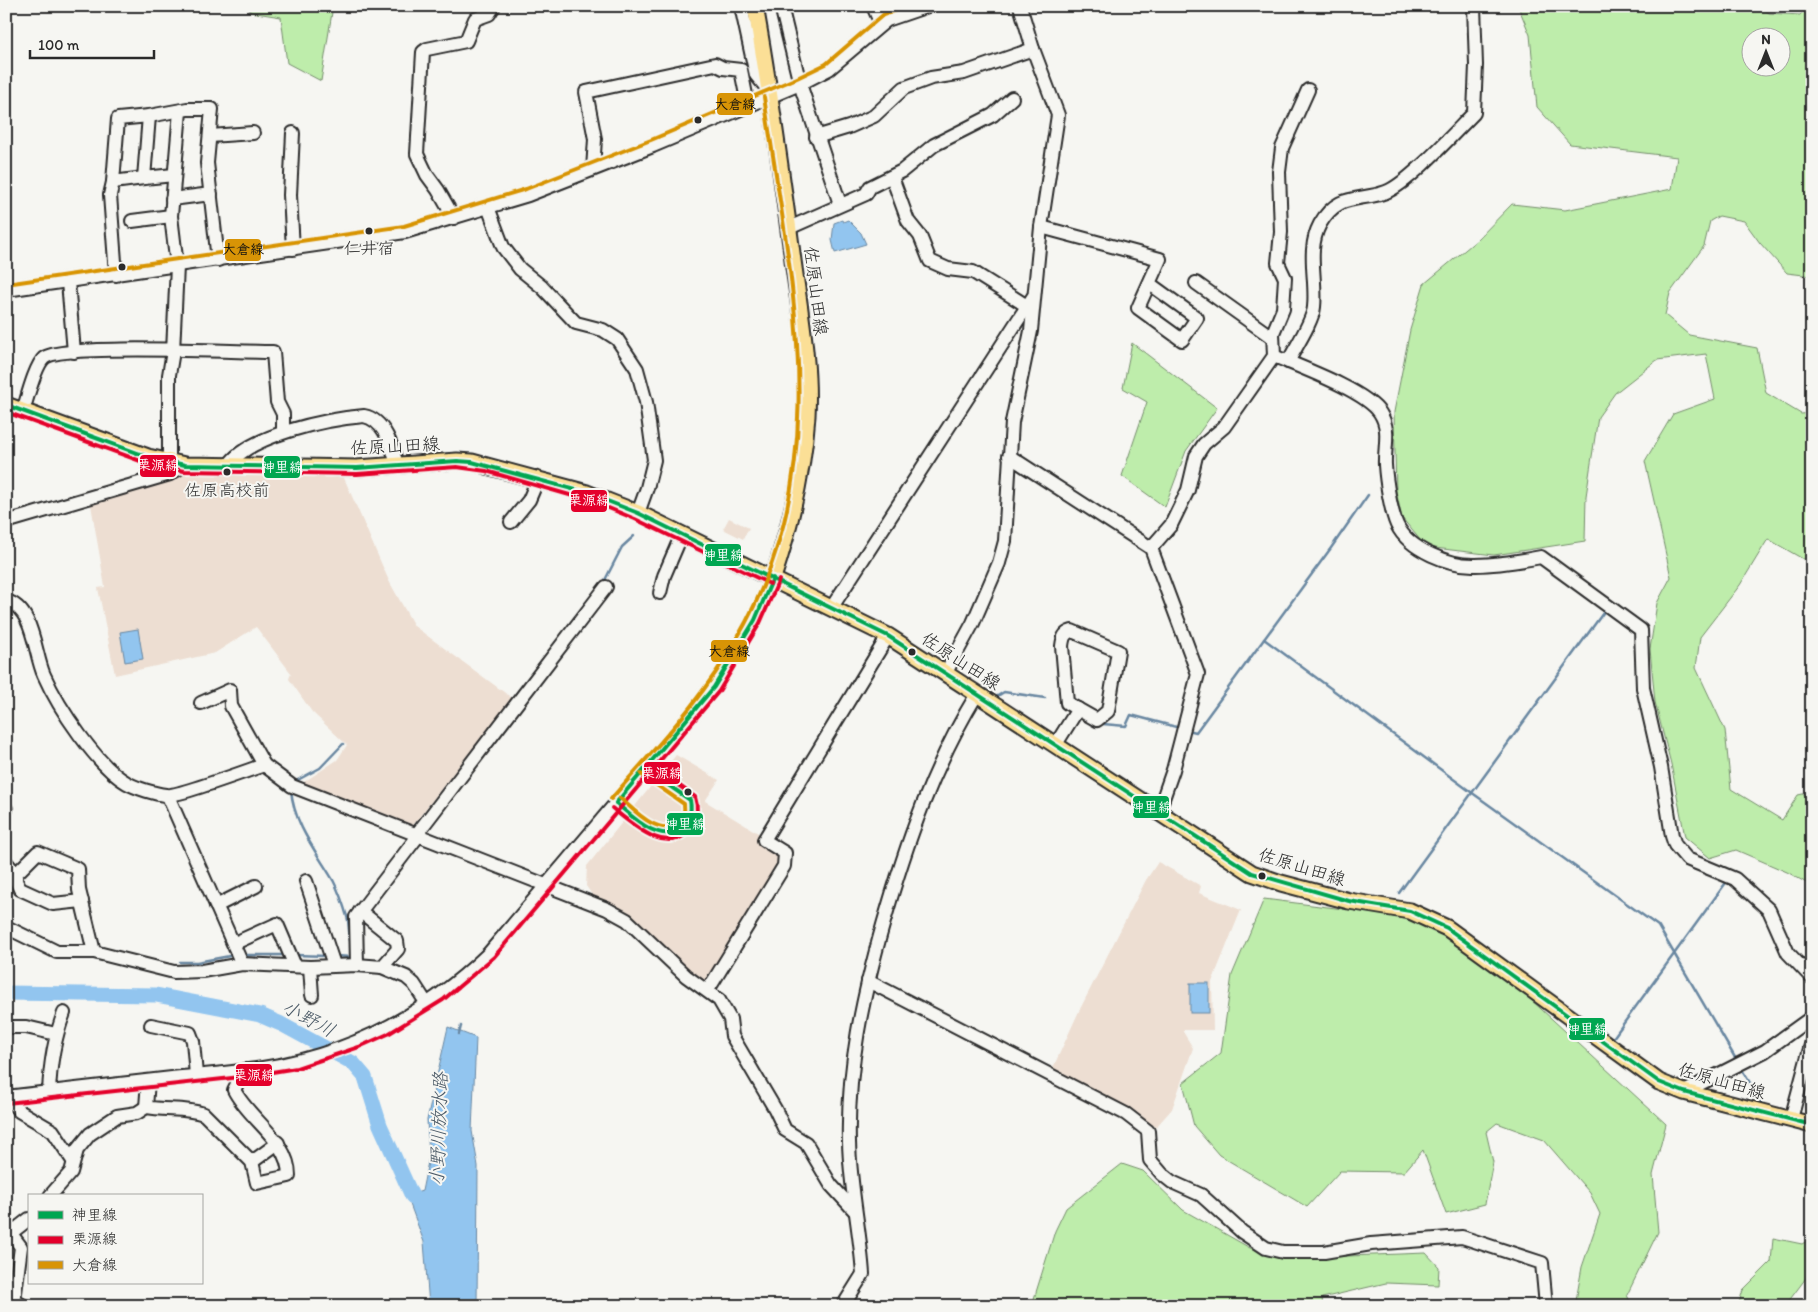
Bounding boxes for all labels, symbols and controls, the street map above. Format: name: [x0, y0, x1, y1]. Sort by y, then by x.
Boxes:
scale bar: [30, 28, 154, 60]
north arrow: [1740, 28, 1790, 78]
text: N: [1761, 31, 1771, 48]
text: 100 m: [38, 36, 80, 54]
line badge: 大倉線: [716, 92, 754, 116]
text: 大倉線: [714, 96, 756, 113]
unlabelled marker: [693, 115, 703, 125]
marker: 仁井宿: [364, 226, 374, 236]
line badge: 大倉線: [224, 238, 262, 262]
place label: 仁井宿: [344, 238, 395, 258]
text: 大倉線: [222, 241, 264, 258]
street label: 佐原山田線: [800, 245, 832, 337]
unlabelled marker: [117, 262, 127, 272]
street label: 佐原山田線: [349, 433, 441, 459]
line badge: 栗源線: [139, 454, 177, 478]
line badge: 神里線: [263, 455, 301, 479]
text: 栗源線: [137, 457, 179, 474]
text: 神里線: [261, 459, 303, 476]
marker: 佐原高校前: [222, 467, 232, 477]
place label: 佐原高校前: [185, 480, 270, 500]
line badge: 栗源線: [570, 489, 608, 513]
text: 栗源線: [568, 492, 610, 509]
line badge: 神里線: [704, 543, 742, 567]
text: 神里線: [702, 547, 744, 564]
street label: 佐原山田線: [917, 627, 1005, 695]
line badge: 大倉線: [710, 639, 748, 663]
text: 大倉線: [708, 643, 750, 660]
unlabelled marker: [907, 647, 917, 657]
line badge: 栗源線: [643, 761, 681, 785]
text: 栗源線: [641, 765, 683, 782]
unlabelled marker: [683, 787, 693, 797]
line badge: 神里線: [1132, 795, 1170, 819]
text: 神里線: [1130, 799, 1172, 816]
line badge: 神里線: [666, 812, 704, 836]
text: 神里線: [664, 816, 706, 833]
street label: 佐原山田線: [1256, 843, 1348, 891]
unlabelled marker: [1257, 871, 1267, 881]
water label: 小野川: [278, 995, 339, 1042]
line badge: 神里線: [1568, 1017, 1606, 1041]
text: 神里線: [1566, 1021, 1608, 1038]
street label: 佐原山田線: [1676, 1058, 1768, 1104]
line badge: 栗源線: [235, 1063, 273, 1087]
text: 栗源線: [233, 1067, 275, 1084]
water label: 小野川放水路: [425, 1071, 452, 1186]
legend: [28, 1194, 202, 1284]
text: 神里線: [72, 1206, 117, 1224]
text: 栗源線: [72, 1230, 117, 1248]
text: 大倉線: [72, 1256, 117, 1274]

